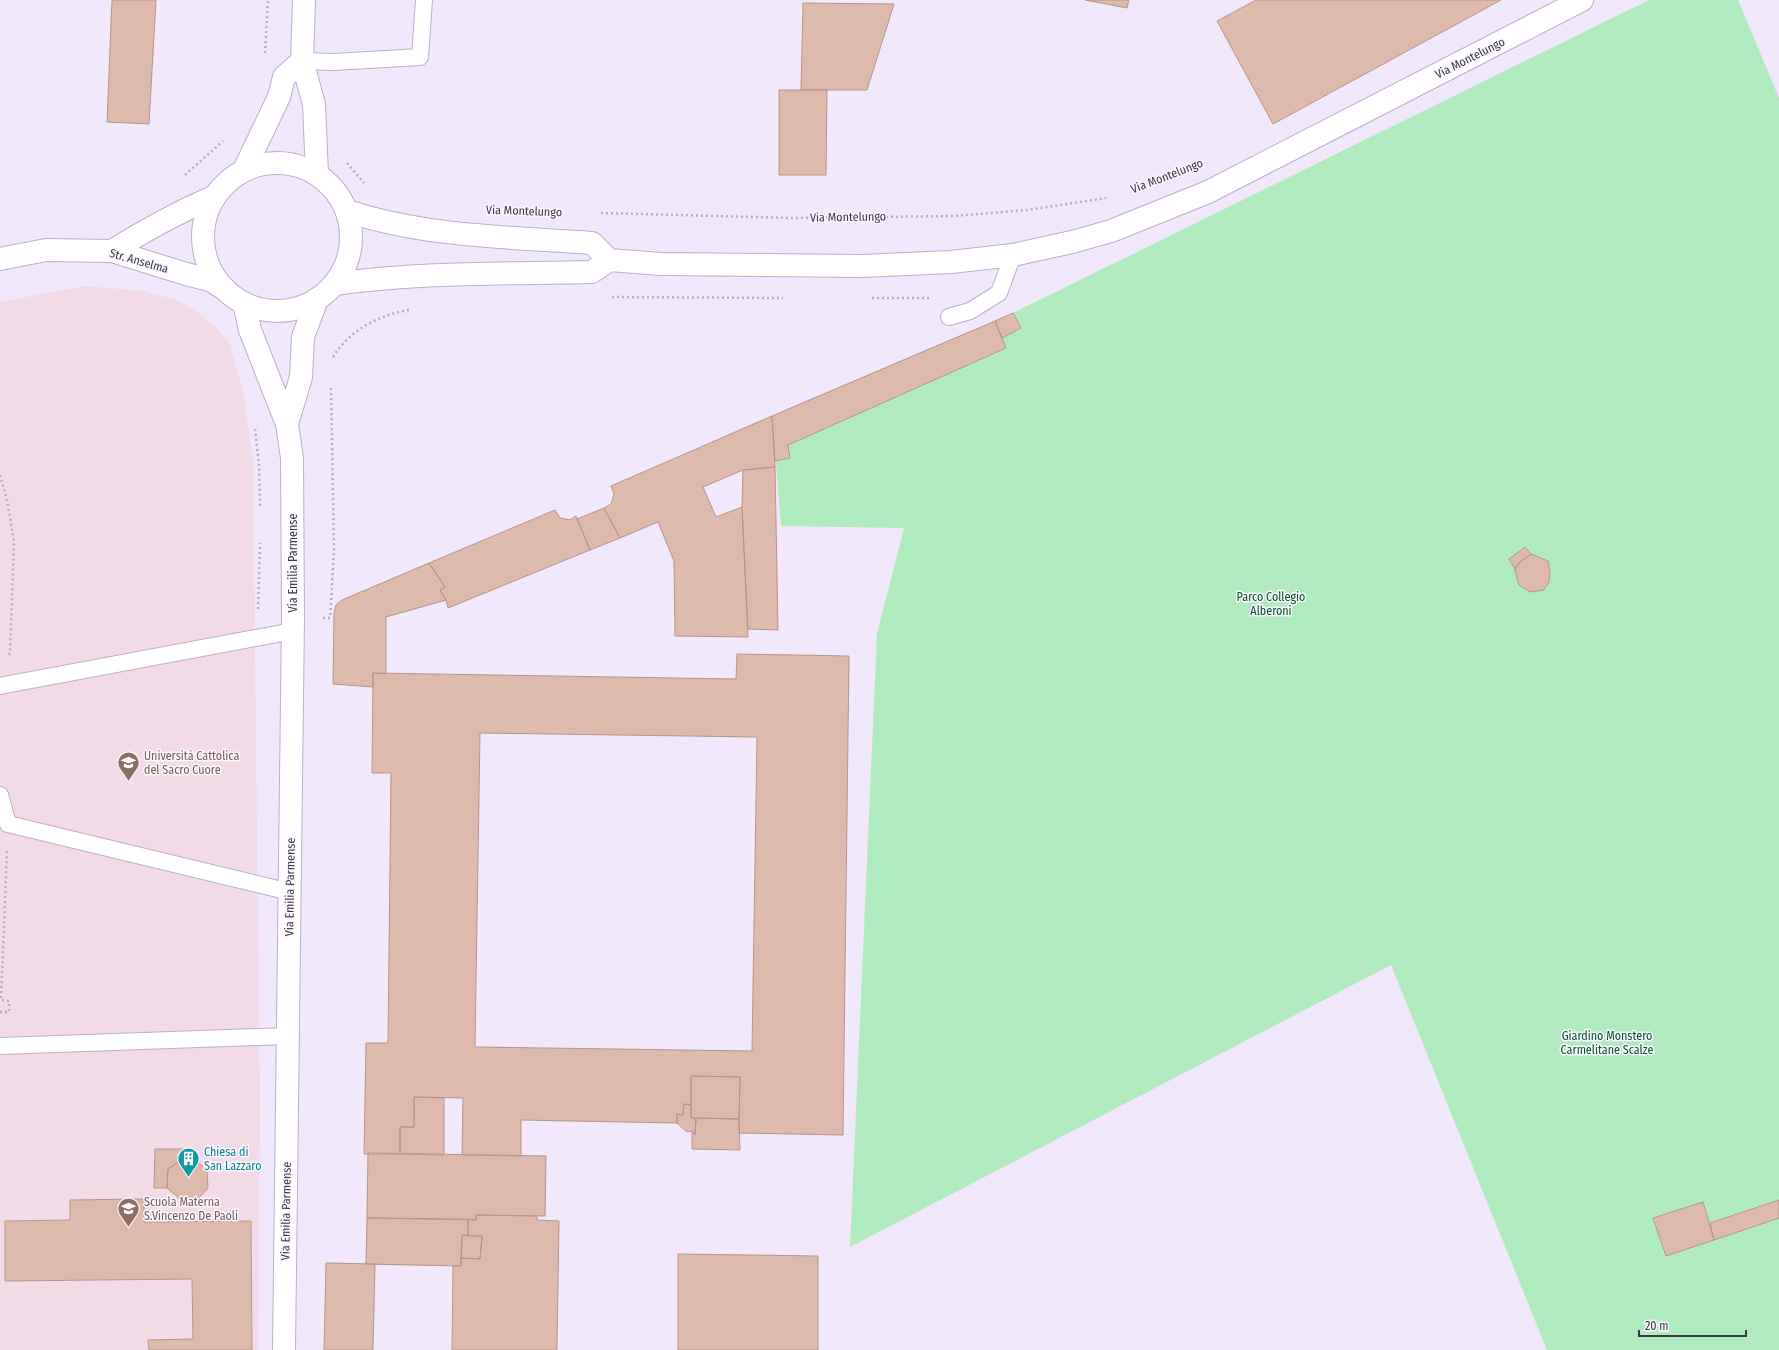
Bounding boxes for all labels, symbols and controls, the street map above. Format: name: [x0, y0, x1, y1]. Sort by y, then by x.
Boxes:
street label: Via Montelungo: [1433, 34, 1507, 82]
street label: Via Montelungo: [1129, 156, 1205, 196]
street label: Via Montelungo: [486, 203, 562, 219]
street label: Via Montelungo: [810, 209, 886, 225]
street label: Str. Anselma: [108, 246, 170, 276]
street label: Via Emilia Parmense: [286, 514, 300, 612]
park label: Parco Collegio Alberoni: [1237, 590, 1305, 618]
place label: Università Cattolica del Sacro Cuore: [144, 749, 239, 777]
school or university icon: Università Cattolica del Sacro Cuore: [115, 750, 141, 783]
street label: Via Emilia Parmense: [282, 837, 298, 936]
park label: Giardino Monstero Carmelitane Scalze: [1561, 1029, 1653, 1057]
place label: Chiesa di San Lazzaro: [204, 1145, 261, 1173]
building icon: Chiesa di San Lazzaro: [175, 1146, 201, 1179]
street label: Via Emilia Parmense: [278, 1161, 294, 1260]
place label: Scuola Materna S.Vincenzo De Paoli: [144, 1195, 238, 1223]
school or university icon: Scuola Materna S.Vincenzo De Paoli: [116, 1196, 142, 1229]
scale bar: [1639, 1312, 1746, 1338]
text: 20 m: [1645, 1319, 1669, 1333]

